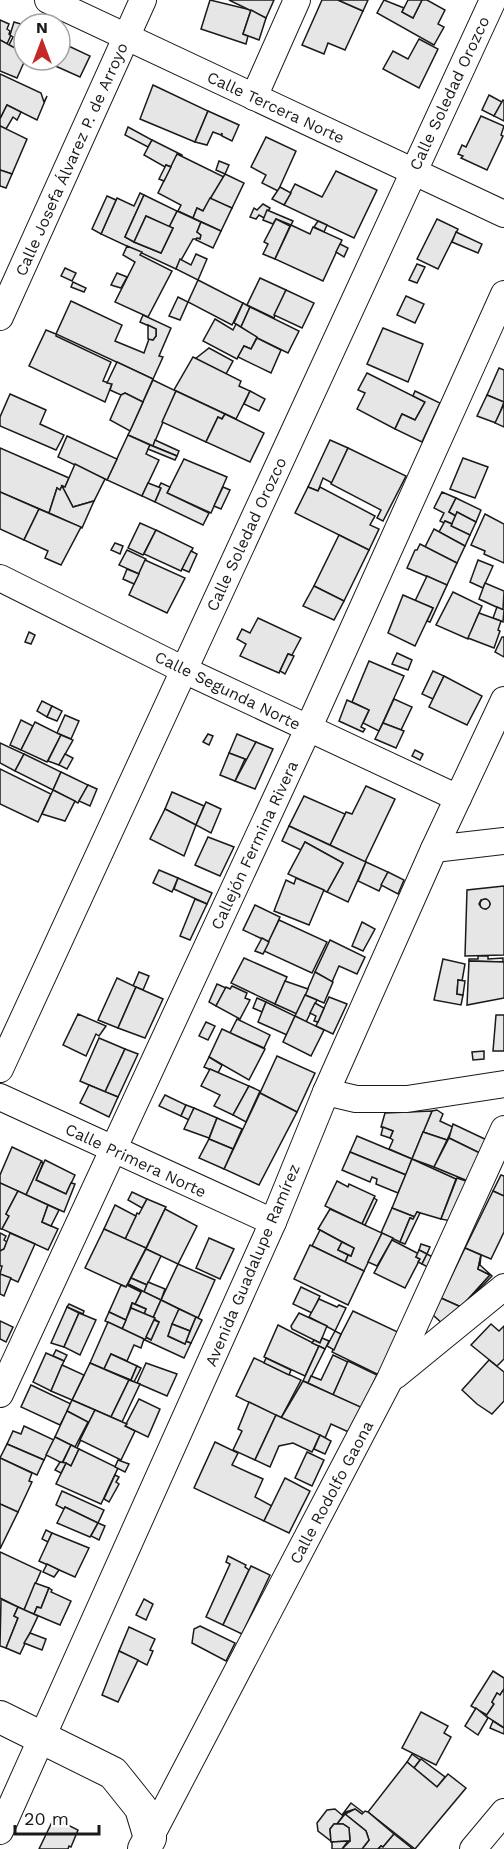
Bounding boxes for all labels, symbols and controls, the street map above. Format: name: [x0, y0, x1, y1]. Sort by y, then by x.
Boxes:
north arrow: [12, 12, 72, 72]
street label: Calle Soledad Orozco: [405, 13, 493, 173]
text: N: [36, 18, 48, 37]
street label: Calle Josefa Álvarez P. de Arroyo: [11, 40, 132, 279]
street label: Calle Tercera Norte: [204, 67, 347, 148]
street label: Calle Soledad Orozco: [202, 454, 290, 614]
street label: Calle Segunda Norte: [152, 647, 304, 734]
street label: Callejón Fermina Rivera: [207, 758, 302, 933]
street label: Calle Primera Norte: [62, 1119, 209, 1201]
street label: Avenida Guadalupe Ramírez: [201, 1161, 304, 1369]
street label: Calle Rodolfo Gaona: [286, 1417, 377, 1567]
scale bar: [15, 1798, 99, 1836]
text: 20 m: [24, 1808, 69, 1829]

